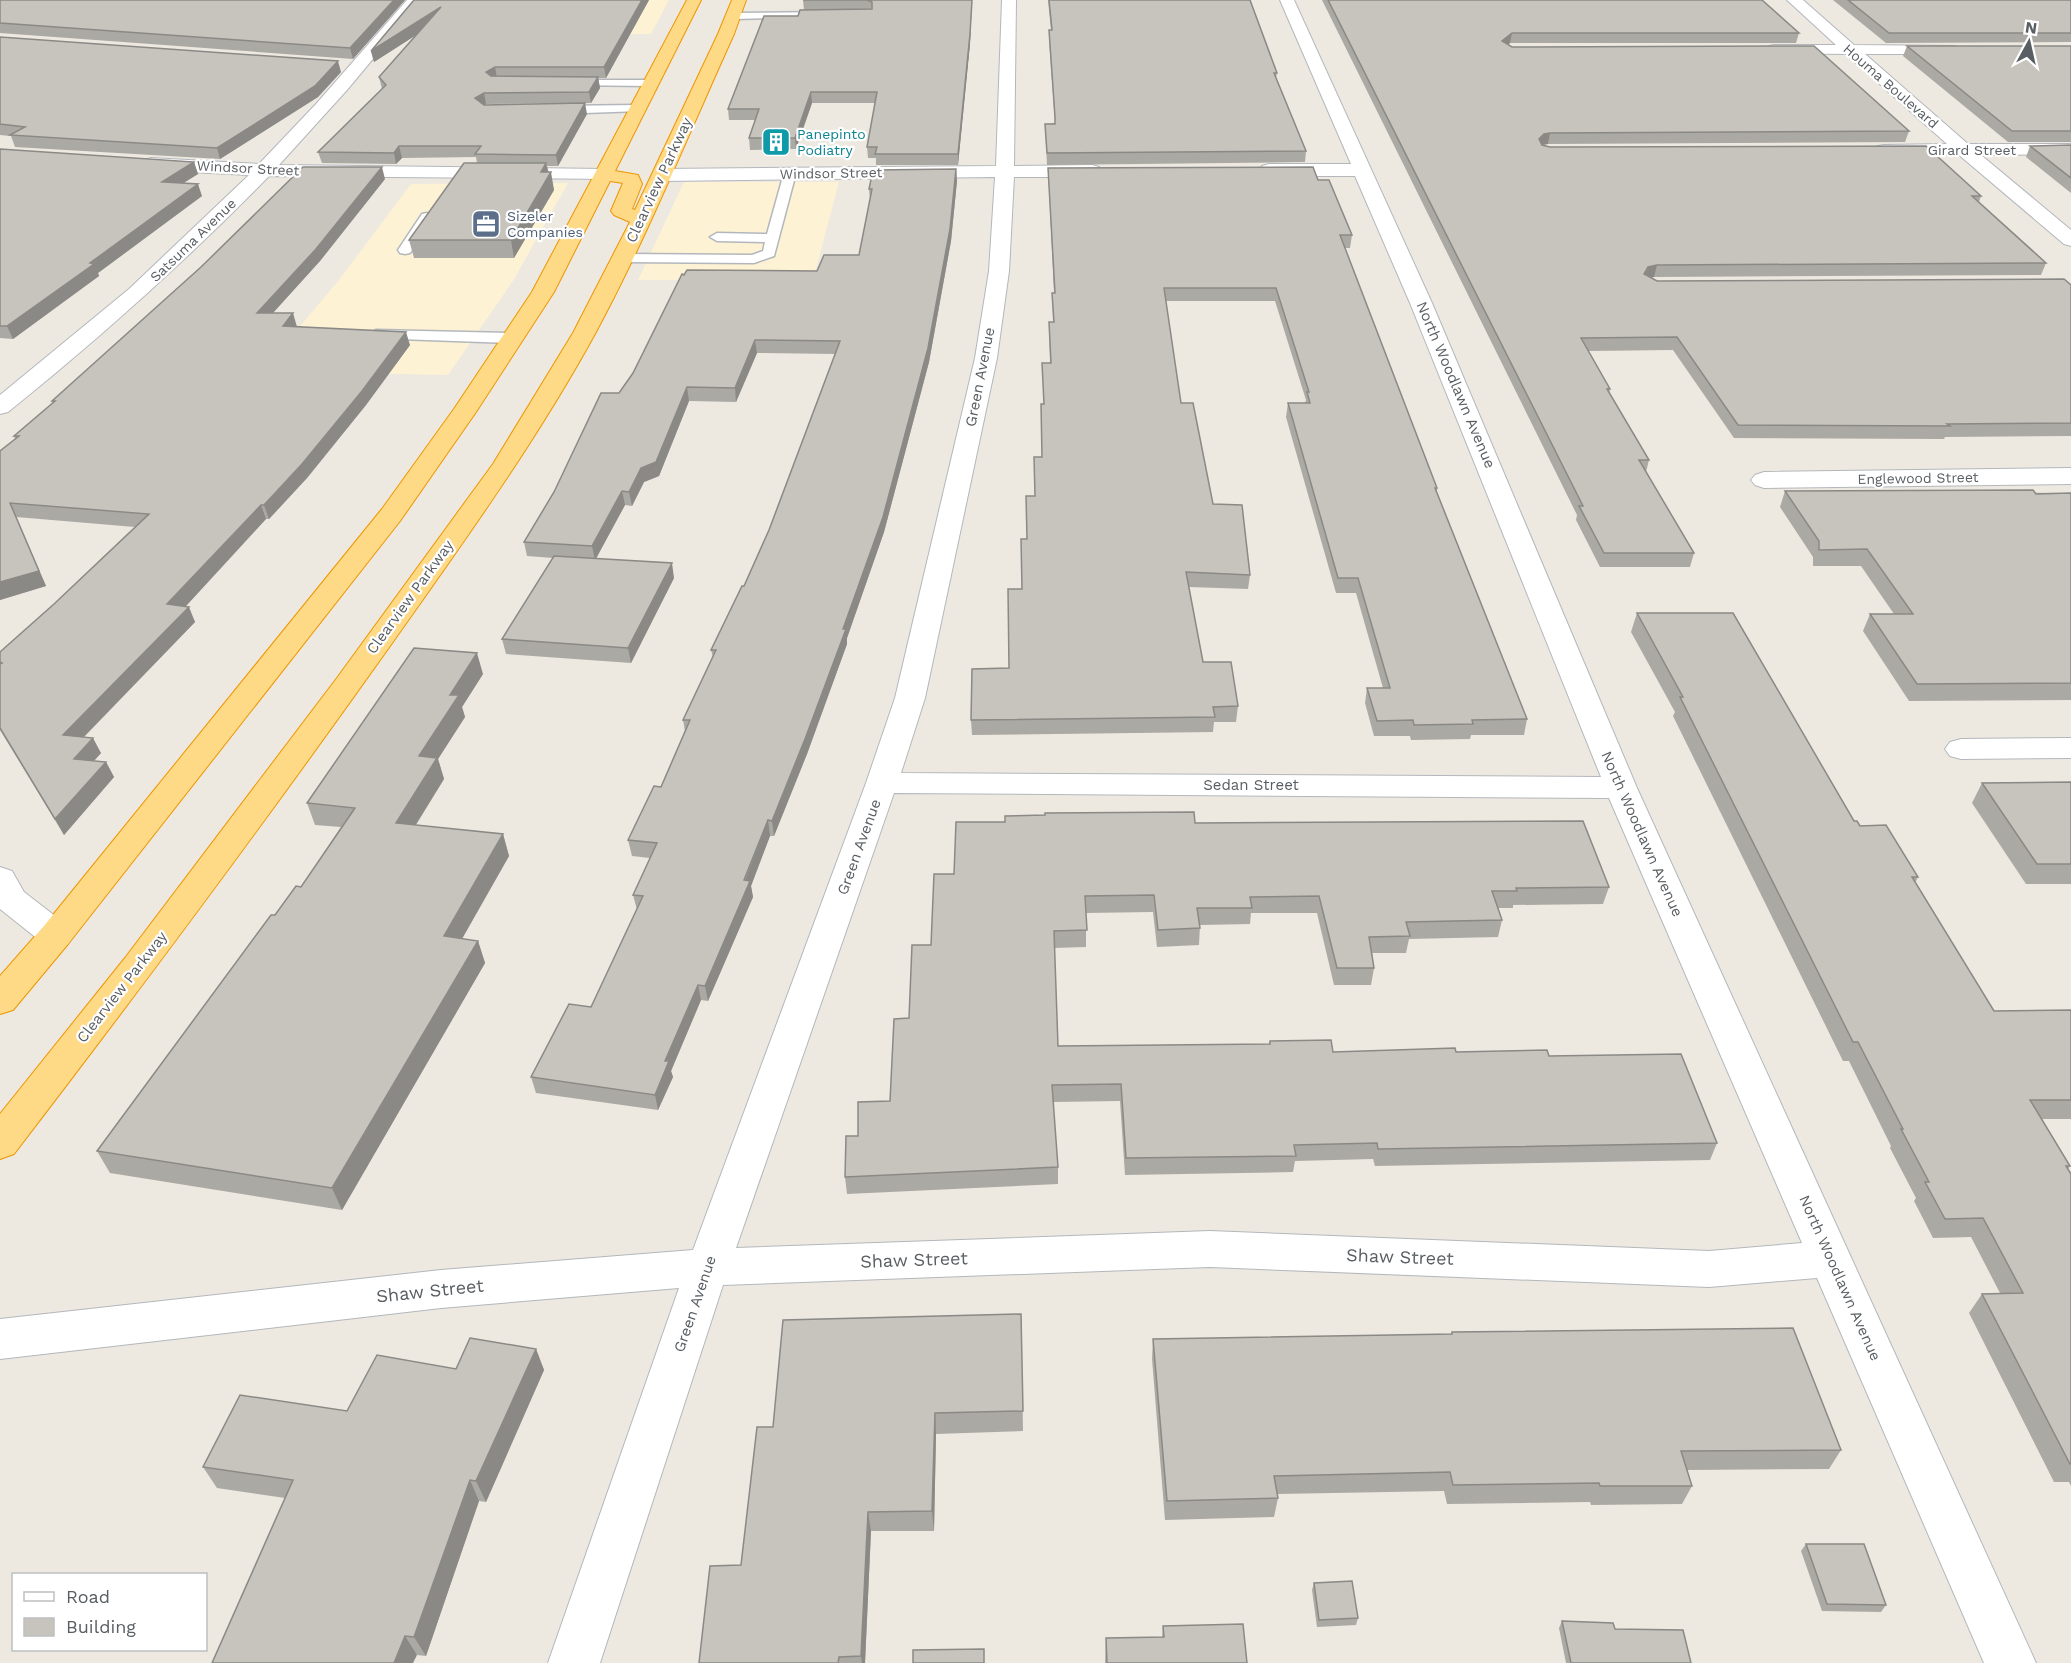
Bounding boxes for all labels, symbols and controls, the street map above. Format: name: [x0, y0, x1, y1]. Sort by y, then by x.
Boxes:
north arrow: [1999, 12, 2059, 72]
text: N: [2024, 17, 2038, 38]
street label: Houma Boulevard: [1840, 40, 1942, 132]
street label: Clearview Parkway: [622, 114, 696, 246]
building icon: Panepinto Podiatry: [760, 126, 792, 158]
place label: Panepinto Podiatry: [797, 126, 866, 158]
street label: Girard Street: [1928, 142, 2016, 158]
street label: Windsor Street: [196, 157, 300, 179]
street label: Windsor Street: [780, 164, 883, 182]
street label: Satsuma Avenue: [147, 195, 239, 285]
office icon: Sizeler Companies: [470, 208, 502, 240]
place label: Sizeler Companies: [507, 208, 583, 240]
street label: North Woodlawn Avenue: [1413, 299, 1499, 471]
street label: Green Avenue: [962, 326, 998, 428]
street label: Englewood Street: [1857, 469, 1979, 487]
street label: Clearview Parkway: [363, 536, 457, 657]
street label: North Woodlawn Avenue: [1597, 748, 1687, 920]
street label: Sedan Street: [1203, 776, 1300, 794]
street label: Green Avenue: [833, 797, 885, 897]
street label: Clearview Parkway: [73, 928, 171, 1046]
street label: North Woodlawn Avenue: [1795, 1192, 1885, 1364]
street label: Shaw Street: [1346, 1244, 1455, 1269]
street label: Shaw Street: [860, 1247, 969, 1272]
street label: Green Avenue: [670, 1253, 720, 1355]
street label: Shaw Street: [375, 1274, 485, 1307]
legend: [12, 1573, 207, 1651]
text: Road: [66, 1586, 110, 1607]
text: Building: [66, 1616, 136, 1637]

